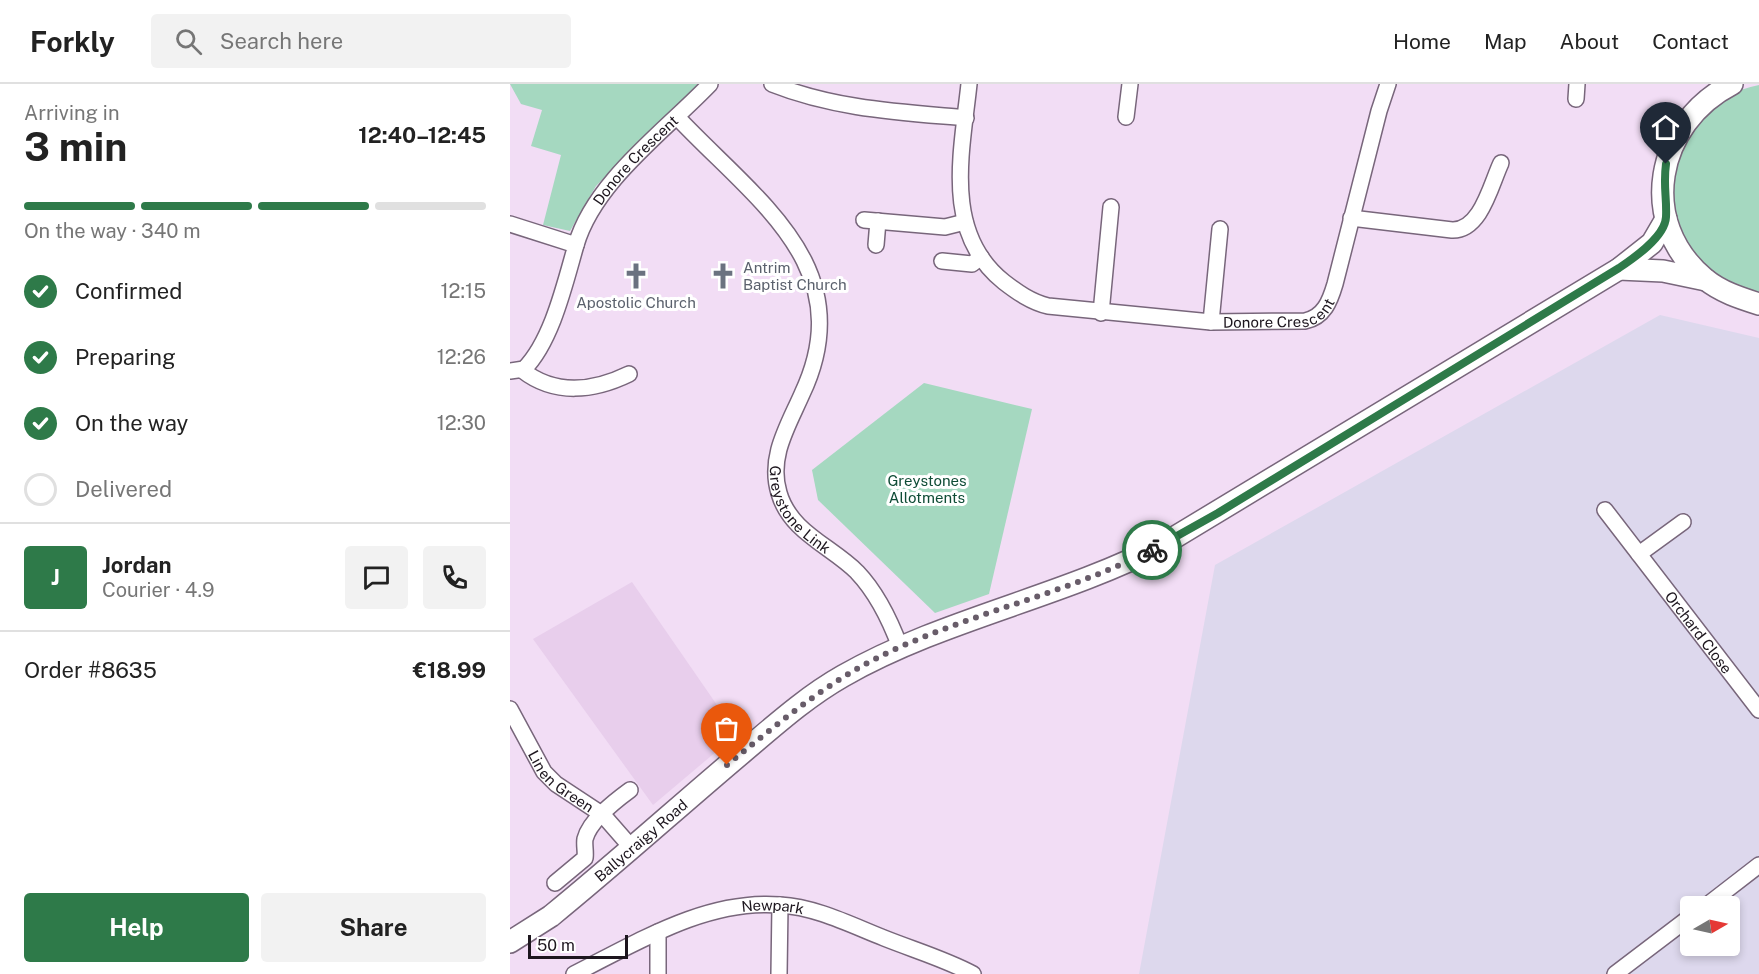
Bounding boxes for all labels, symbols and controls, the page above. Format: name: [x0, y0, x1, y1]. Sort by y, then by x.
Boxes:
search box: [151, 14, 571, 68]
text: Forkly: [30, 25, 115, 58]
icon: search: [172, 25, 205, 58]
text: Search here: [220, 28, 343, 54]
text: Home: [1393, 29, 1451, 54]
text: Map: [1484, 29, 1527, 54]
text: About: [1560, 29, 1619, 54]
text: Contact: [1652, 29, 1729, 54]
text: Arriving in: [24, 101, 119, 125]
pin: [1640, 102, 1691, 164]
street label: Donore Crescent: [589, 111, 681, 208]
icon: home: [1649, 111, 1682, 144]
text: 12:40–12:45: [358, 122, 486, 148]
text: 3 min: [24, 124, 127, 170]
text: On the way · 340 m: [24, 219, 201, 243]
place label: Antrim Baptist Church: [743, 259, 847, 293]
church icon: Apostolic Church: [621, 261, 651, 291]
church icon: Antrim Baptist Church: [708, 261, 738, 291]
icon: check: [24, 275, 57, 308]
text: Confirmed: [75, 278, 182, 304]
text: 12:15: [440, 279, 486, 303]
place label: Apostolic Church: [576, 294, 696, 311]
street label: Donore Crescent: [1223, 295, 1338, 330]
icon: check: [24, 341, 57, 374]
text: Preparing: [75, 344, 176, 370]
text: 12:26: [437, 345, 486, 369]
icon: check: [24, 407, 57, 440]
text: On the way: [75, 410, 188, 436]
text: 12:30: [437, 411, 486, 435]
street label: Greystone Link: [767, 465, 834, 557]
park label: Greystones Allotments: [887, 472, 967, 506]
text: Delivered: [75, 476, 172, 502]
courier: [1122, 520, 1182, 580]
icon: bike: [1136, 534, 1169, 567]
button: chat: [345, 546, 408, 609]
button: phone: [423, 546, 486, 609]
text: Jordan: [102, 552, 171, 578]
text: J: [51, 564, 60, 590]
text: Courier · 4.9: [102, 578, 214, 602]
street label: Orchard Close: [1662, 588, 1736, 676]
text: Order #8635: [24, 657, 157, 683]
text: €18.99: [413, 657, 486, 683]
pin: [701, 703, 752, 765]
icon: bag: [710, 712, 743, 745]
street label: Linen Green: [525, 747, 597, 815]
street label: Ballycraigy Road: [591, 795, 690, 885]
button: Help: [24, 893, 249, 962]
button: Share: [261, 893, 486, 962]
street label: Newpark: [741, 896, 806, 917]
north arrow: [1680, 896, 1740, 956]
map controls: [1680, 896, 1740, 956]
scale bar: [528, 932, 628, 960]
text: 50 m: [537, 936, 575, 955]

